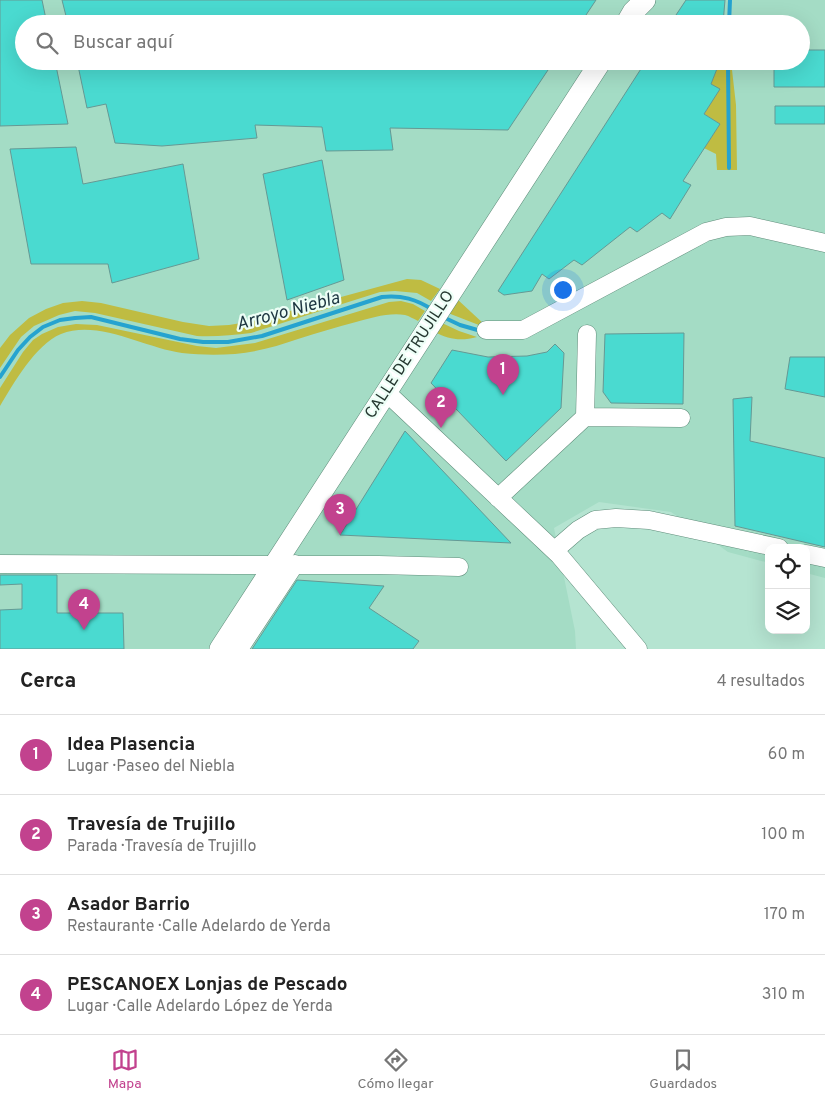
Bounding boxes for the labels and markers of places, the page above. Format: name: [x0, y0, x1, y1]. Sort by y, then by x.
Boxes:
pin: 1: [487, 354, 519, 395]
pin: 2: [425, 387, 457, 428]
pin: 3: [324, 494, 356, 535]
pin: 4: [68, 589, 100, 630]

